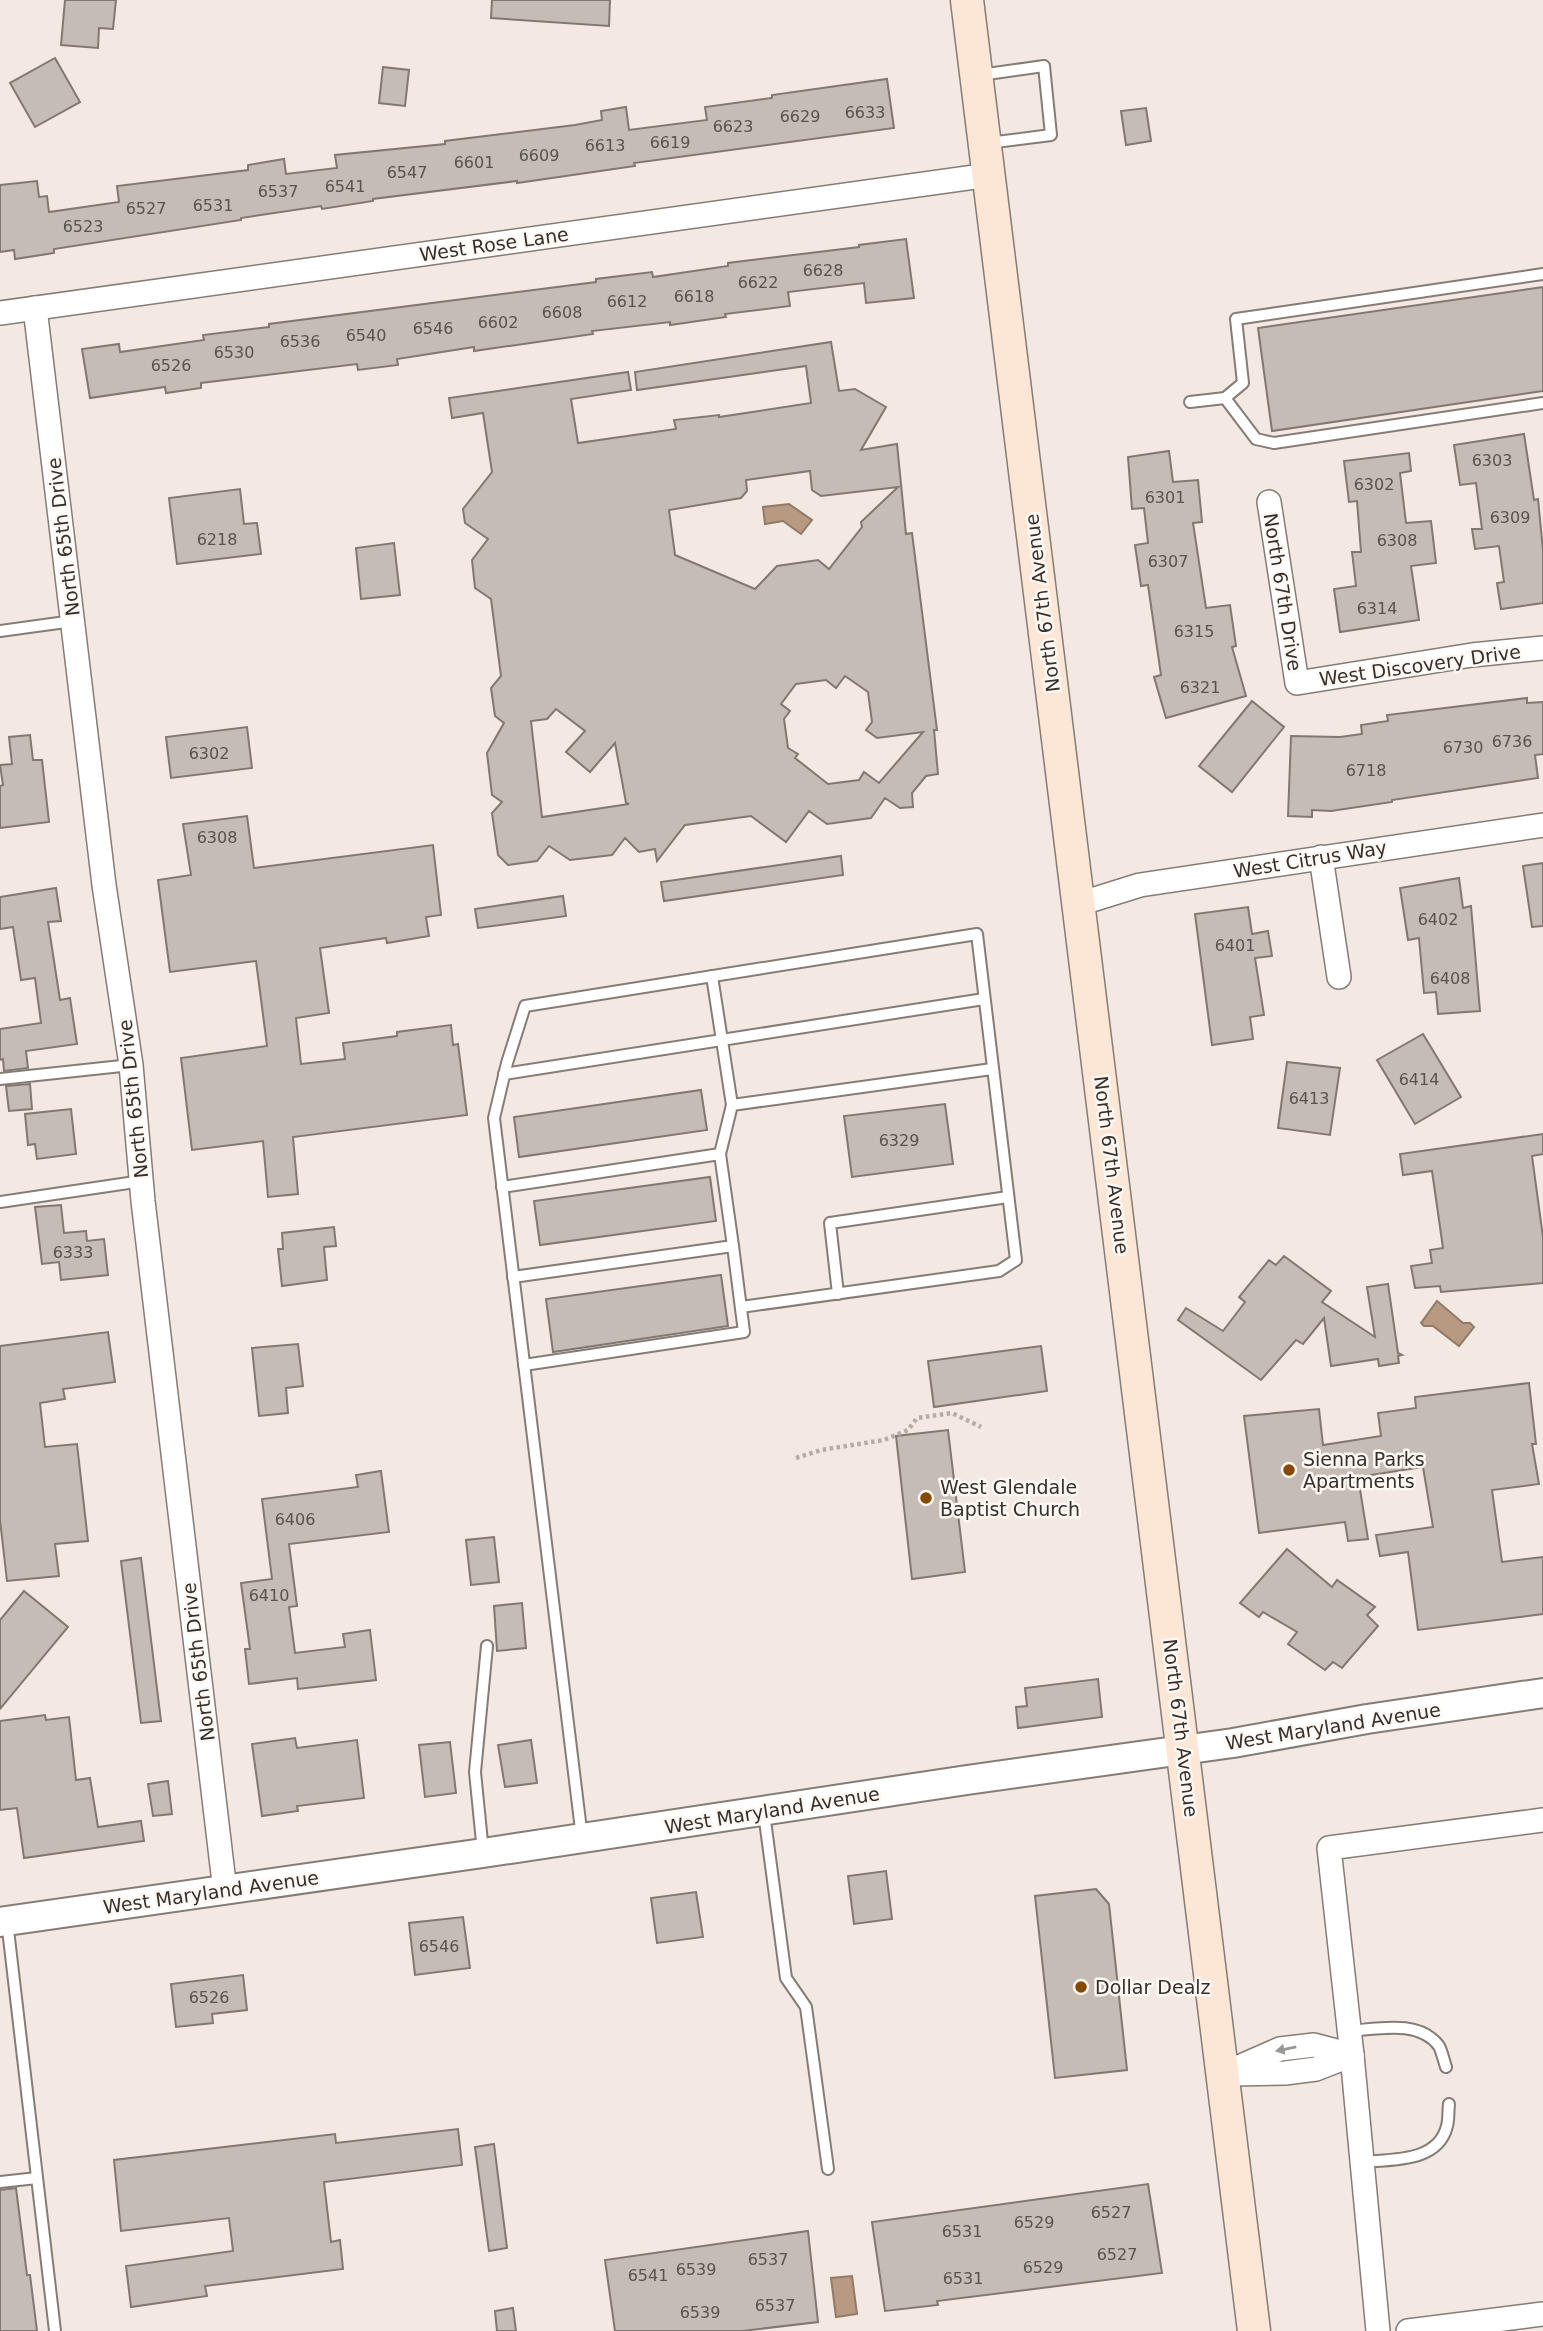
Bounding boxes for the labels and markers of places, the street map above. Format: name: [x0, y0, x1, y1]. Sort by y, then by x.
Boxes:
place label: Sienna Parks Apartments: [1303, 1448, 1425, 1492]
marker: Sienna Parks Apartments: [1281, 1462, 1297, 1478]
place label: West Glendale Baptist Church: [940, 1476, 1080, 1520]
marker: West Glendale Baptist Church: [918, 1490, 934, 1506]
place label: Dollar Dealz: [1095, 1976, 1211, 1998]
marker: Dollar Dealz: [1073, 1979, 1089, 1995]

